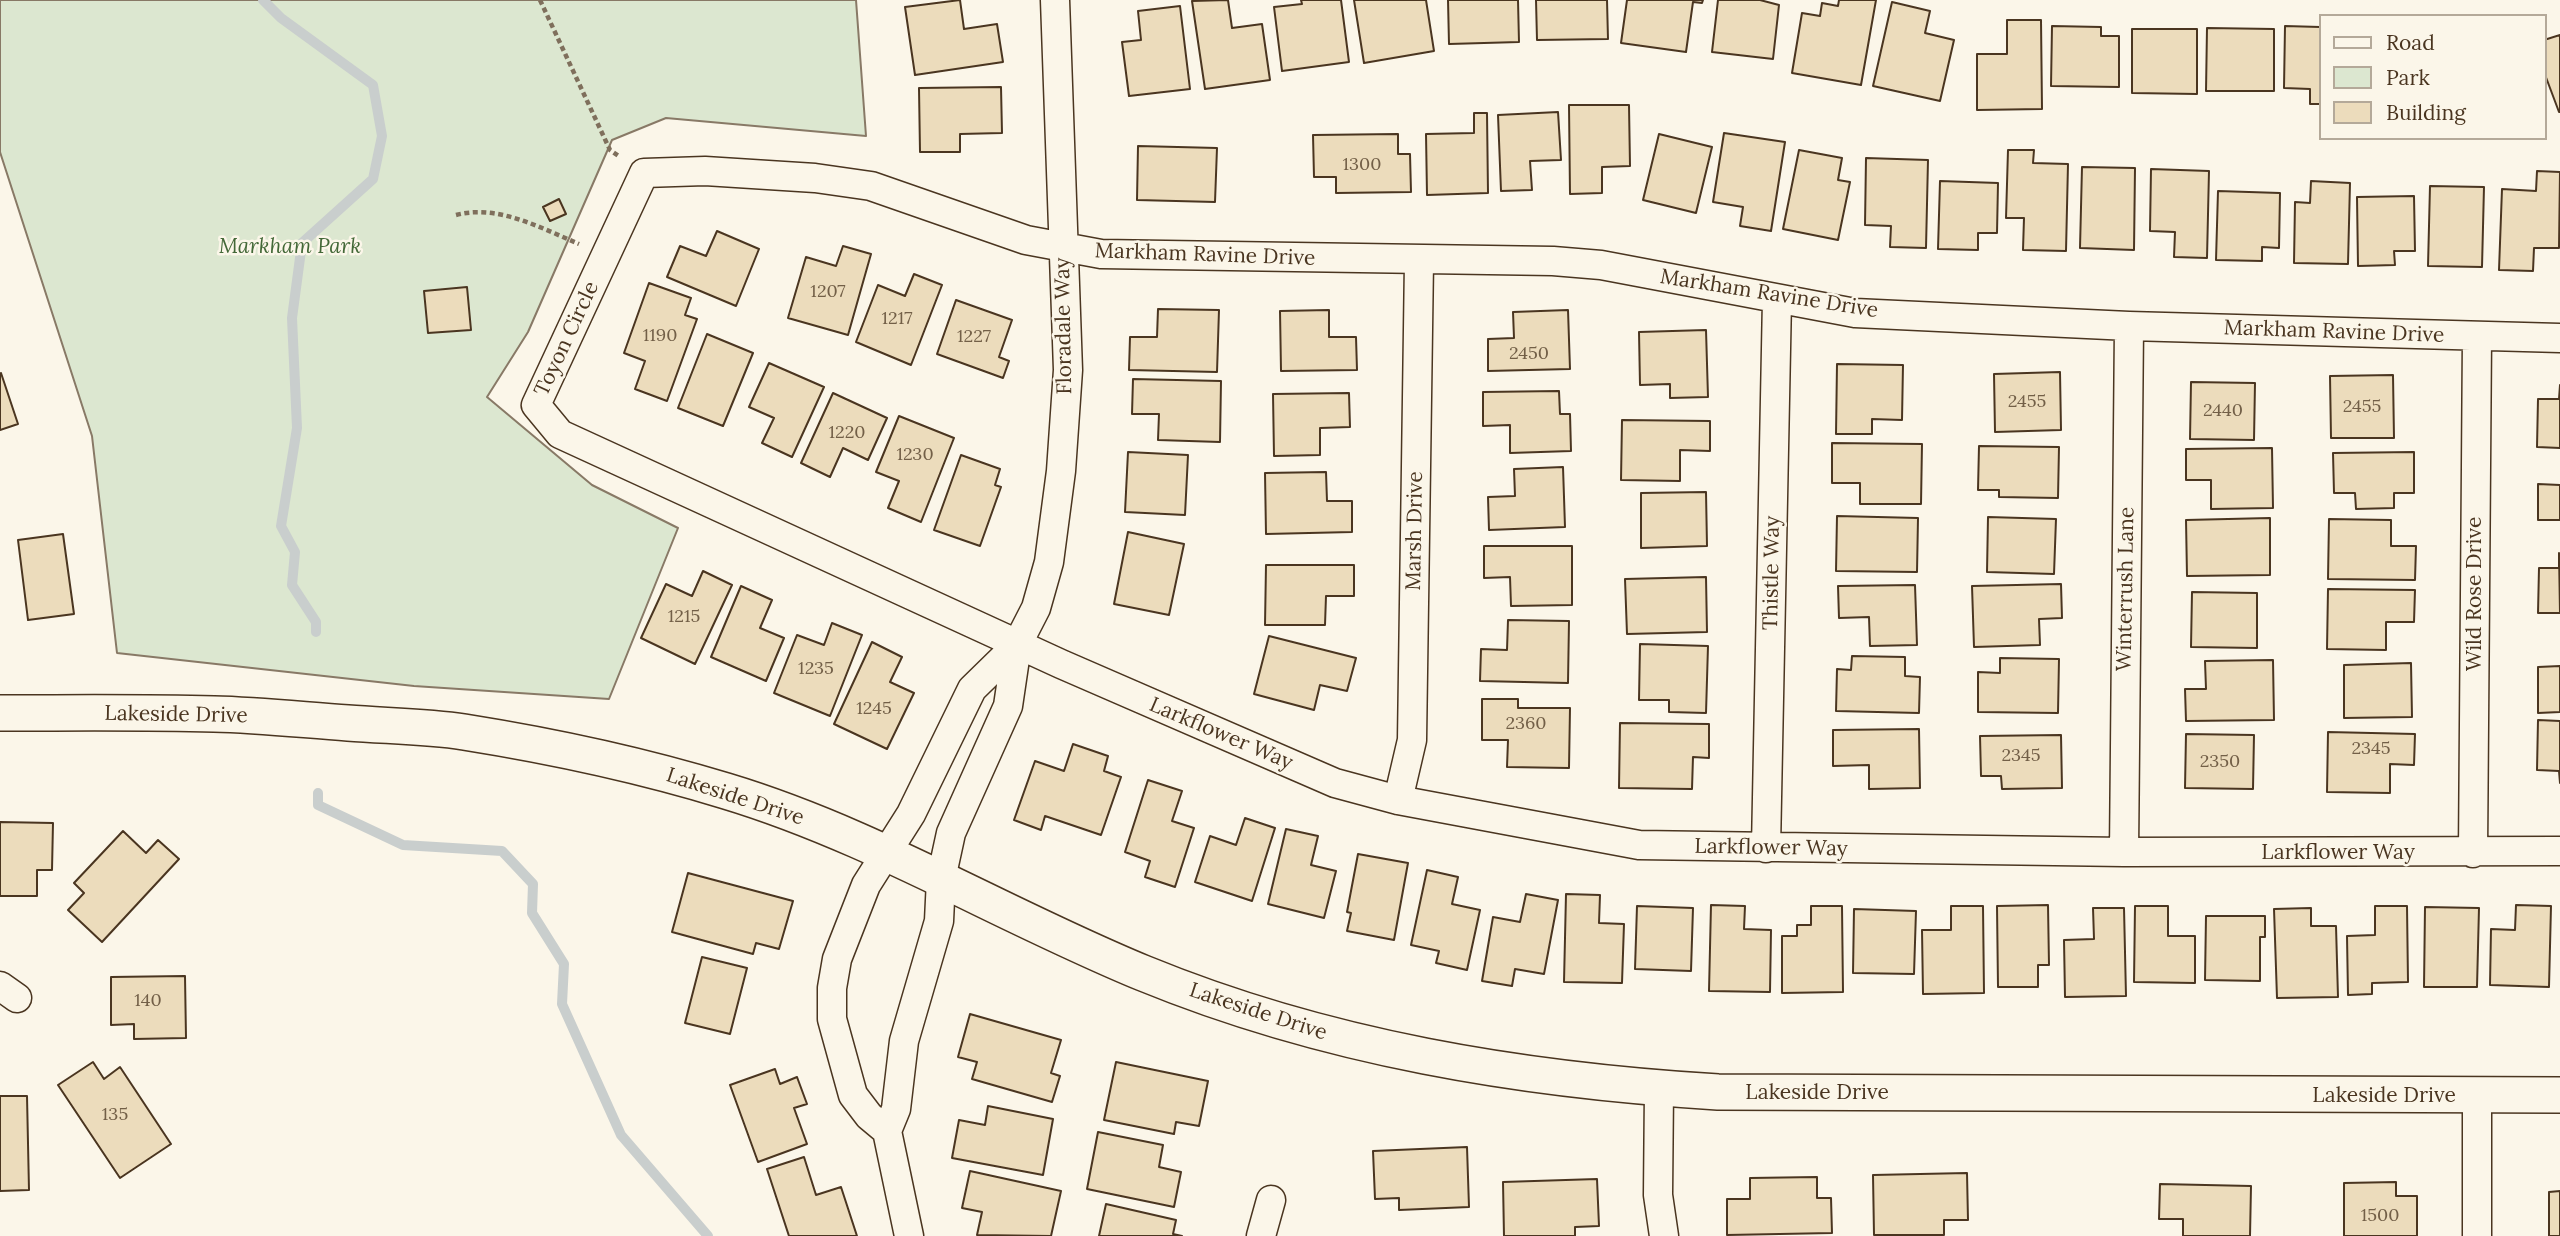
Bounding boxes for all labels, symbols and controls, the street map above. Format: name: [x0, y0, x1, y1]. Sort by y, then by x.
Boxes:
legend: [2318, 14, 2546, 140]
text: Road: [2386, 29, 2435, 56]
text: Park: [2386, 64, 2430, 91]
text: Building: [2386, 99, 2466, 126]
house number: 1300: [1343, 154, 1381, 176]
park label: Markham Park: [219, 234, 361, 260]
street label: Markham Ravine Drive: [1094, 239, 1316, 271]
street label: Floradale Way: [1050, 257, 1078, 395]
street label: Markham Ravine Drive: [1658, 264, 1880, 324]
street label: Toyon Circle: [529, 278, 605, 400]
house number: 1207: [810, 281, 846, 303]
house number: 1217: [881, 308, 913, 330]
street label: Markham Ravine Drive: [2223, 316, 2445, 348]
house number: 1190: [643, 325, 677, 347]
house number: 1227: [957, 326, 991, 348]
house number: 2450: [1509, 343, 1549, 365]
house number: 2455: [2008, 391, 2046, 413]
house number: 2455: [2343, 396, 2381, 418]
house number: 2440: [2203, 400, 2243, 422]
house number: 1220: [828, 422, 866, 444]
house number: 1230: [896, 444, 934, 466]
street label: Marsh Drive: [1401, 471, 1429, 591]
street label: Winterrush Lane: [2112, 506, 2140, 672]
street label: Thistle Way: [1758, 516, 1786, 630]
street label: Wild Rose Drive: [2462, 517, 2488, 671]
house number: 1215: [668, 606, 700, 628]
house number: 1235: [798, 658, 834, 680]
street label: Larkflower Way: [1145, 692, 1297, 776]
house number: 1245: [856, 698, 892, 720]
street label: Lakeside Drive: [104, 701, 248, 729]
house number: 2360: [1505, 713, 1547, 735]
house number: 2345: [2352, 738, 2390, 760]
house number: 2345: [2002, 745, 2040, 767]
house number: 2350: [2200, 751, 2240, 773]
street label: Lakeside Drive: [663, 763, 807, 831]
street label: Larkflower Way: [1694, 834, 1848, 862]
street label: Larkflower Way: [2261, 840, 2415, 866]
street label: Lakeside Drive: [1186, 978, 1330, 1046]
house number: 140: [134, 990, 162, 1012]
street label: Lakeside Drive: [1745, 1080, 1889, 1106]
street label: Lakeside Drive: [2312, 1083, 2456, 1109]
house number: 135: [102, 1104, 128, 1126]
house number: 1500: [2361, 1205, 2399, 1227]

